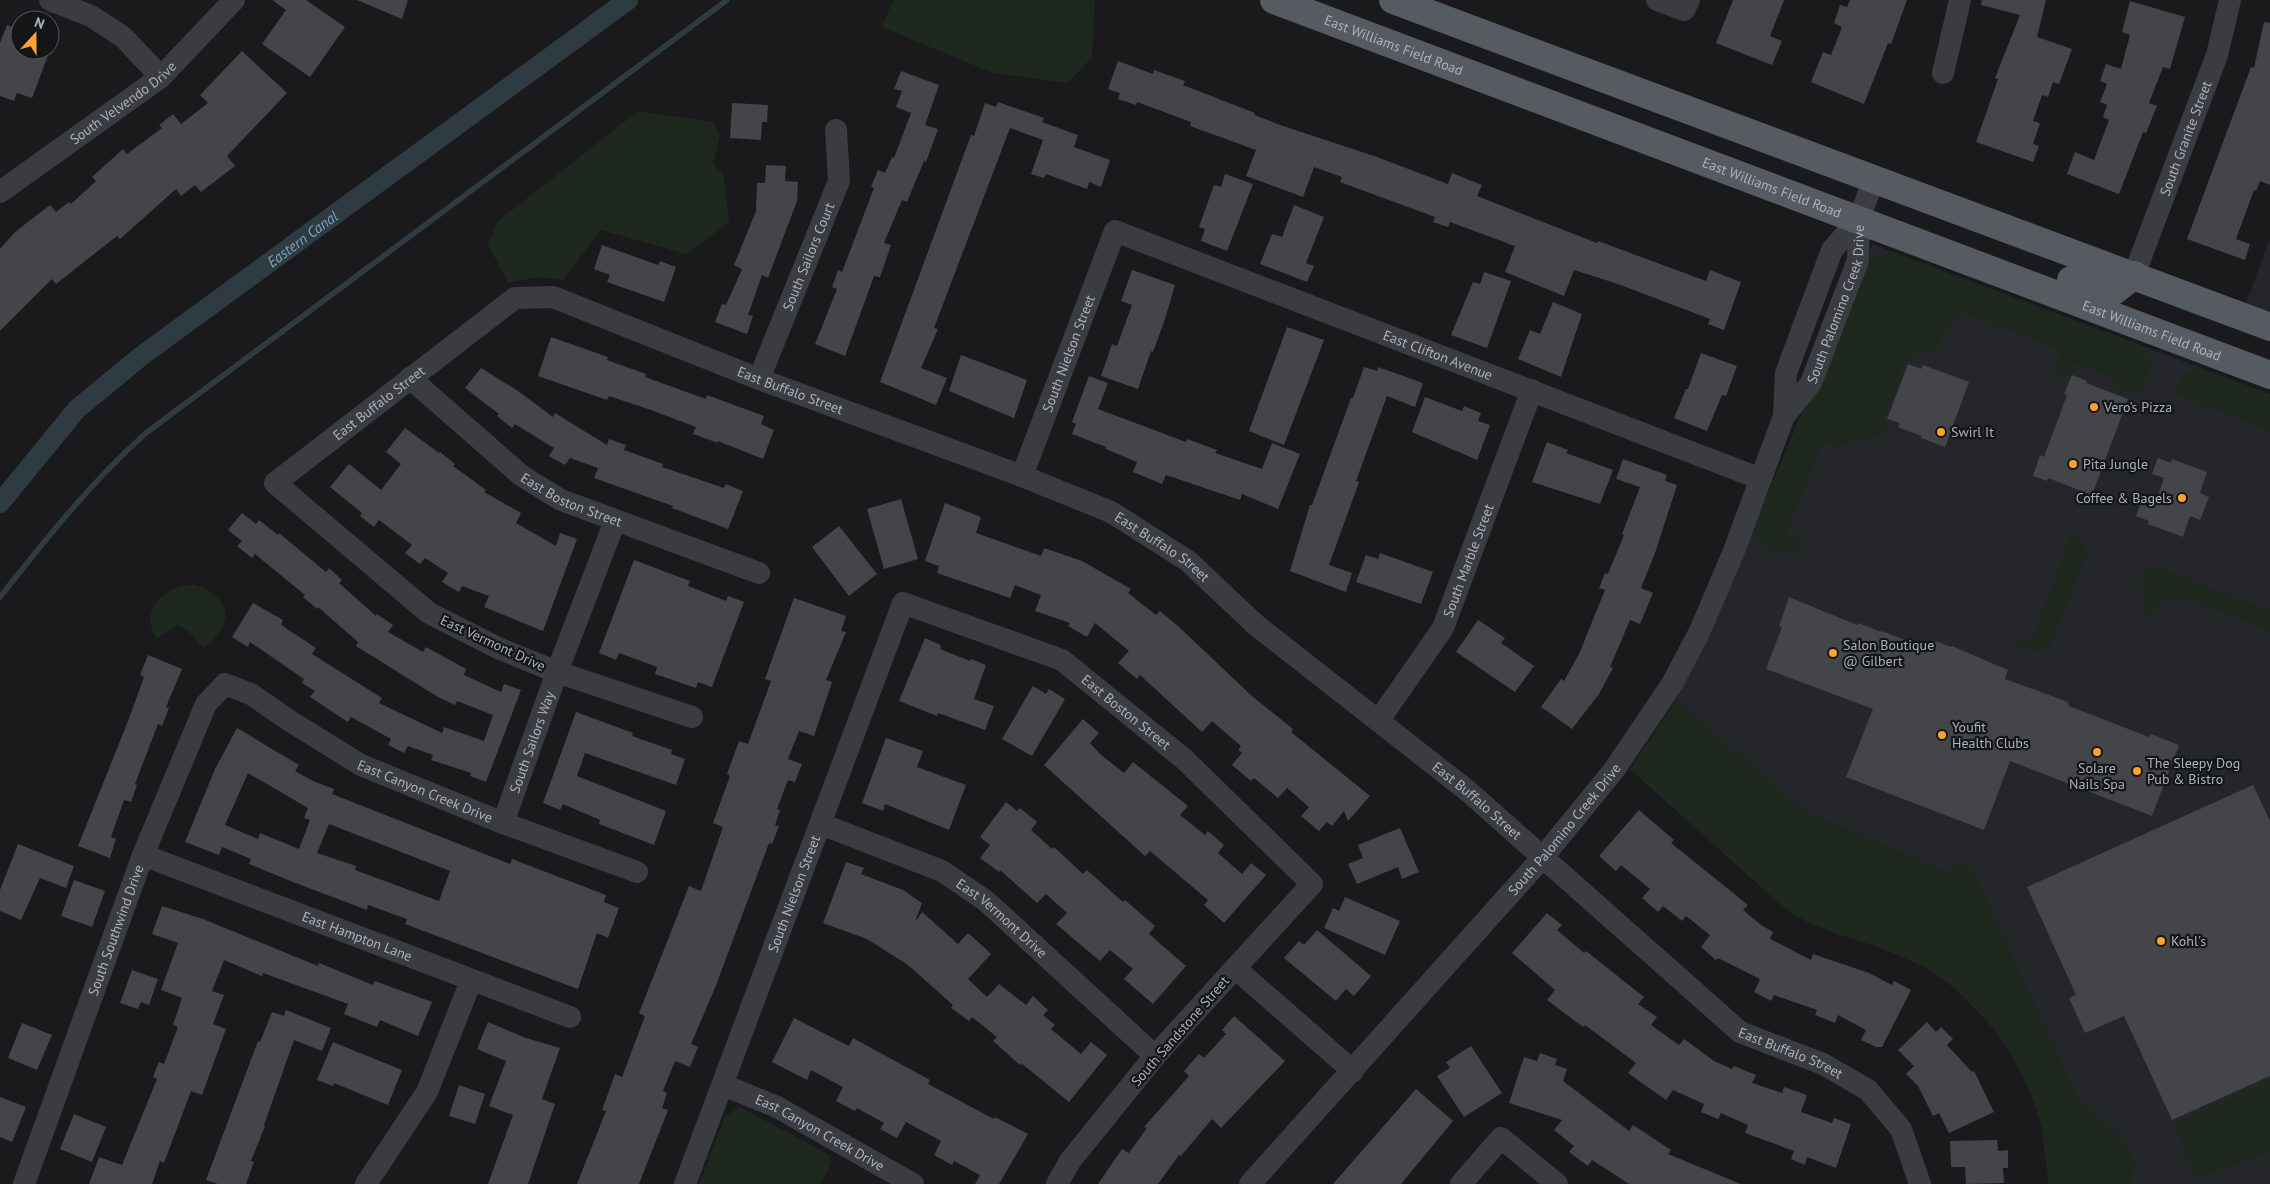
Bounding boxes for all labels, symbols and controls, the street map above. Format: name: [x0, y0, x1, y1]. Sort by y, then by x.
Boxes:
north arrow: [10, 10, 60, 60]
street label: East Williams Field Road: [1322, 11, 1466, 79]
text: N: [32, 13, 47, 33]
street label: South Velvendo Drive: [66, 58, 180, 148]
street label: South Granite Street: [2156, 78, 2216, 198]
street label: East Williams Field Road: [1700, 153, 1844, 222]
street label: South Sailors Court: [778, 200, 838, 313]
water label: Eastern Canal: [263, 206, 341, 271]
street label: South Palomino Creek Drive: [1803, 225, 1868, 386]
street label: South Nielson Street: [1038, 292, 1099, 415]
street label: East Williams Field Road: [2080, 296, 2224, 365]
street label: East Clifton Avenue: [1381, 326, 1495, 384]
street label: East Buffalo Street: [329, 362, 429, 444]
street label: East Buffalo Street: [735, 362, 846, 418]
place label: Vero’s Pizza: [2103, 398, 2172, 416]
marker: Vero’s Pizza: [2088, 401, 2100, 413]
place label: Swirl It: [1951, 423, 1994, 441]
marker: Swirl It: [1935, 426, 1947, 438]
place label: Pita Jungle: [2083, 455, 2148, 473]
marker: Pita Jungle: [2067, 458, 2079, 470]
street label: East Boston Street: [518, 468, 625, 531]
place label: Coffee & Bagels: [2076, 489, 2172, 507]
marker: Coffee & Bagels: [2176, 492, 2188, 504]
street label: South Marble Street: [1439, 501, 1498, 620]
street label: East Buffalo Street: [1111, 508, 1214, 586]
street label: East Vermont Drive: [438, 611, 548, 675]
place label: Salon Boutique @ Gilbert: [1843, 636, 1934, 670]
marker: Salon Boutique @ Gilbert: [1827, 647, 1839, 659]
street label: East Boston Street: [1078, 670, 1175, 754]
street label: South Sailors Way: [505, 688, 559, 795]
place label: Youfit Health Clubs: [1952, 718, 2029, 752]
marker: Youfit Health Clubs: [1936, 729, 1948, 741]
marker: Solare Nails Spa: [2091, 746, 2103, 758]
place label: The Sleepy Dog Pub & Bistro: [2147, 754, 2240, 788]
street label: East Canyon Creek Drive: [355, 755, 495, 827]
street label: East Buffalo Street: [1429, 758, 1526, 844]
place label: Solare Nails Spa: [2069, 759, 2125, 793]
street label: South Palomino Creek Drive: [1504, 760, 1625, 899]
marker: The Sleepy Dog Pub & Bistro: [2131, 765, 2143, 777]
street label: South Nielson Street: [764, 832, 824, 955]
street label: South Southwind Drive: [84, 862, 148, 998]
street label: East Vermont Drive: [953, 874, 1051, 962]
street label: East Hampton Lane: [299, 907, 415, 965]
place label: Kohl's: [2171, 932, 2206, 950]
marker: Kohl's: [2155, 935, 2167, 947]
street label: South Sandstone Street: [1127, 972, 1233, 1090]
street label: East Buffalo Street: [1736, 1023, 1846, 1083]
street label: East Canyon Creek Drive: [753, 1090, 888, 1175]

